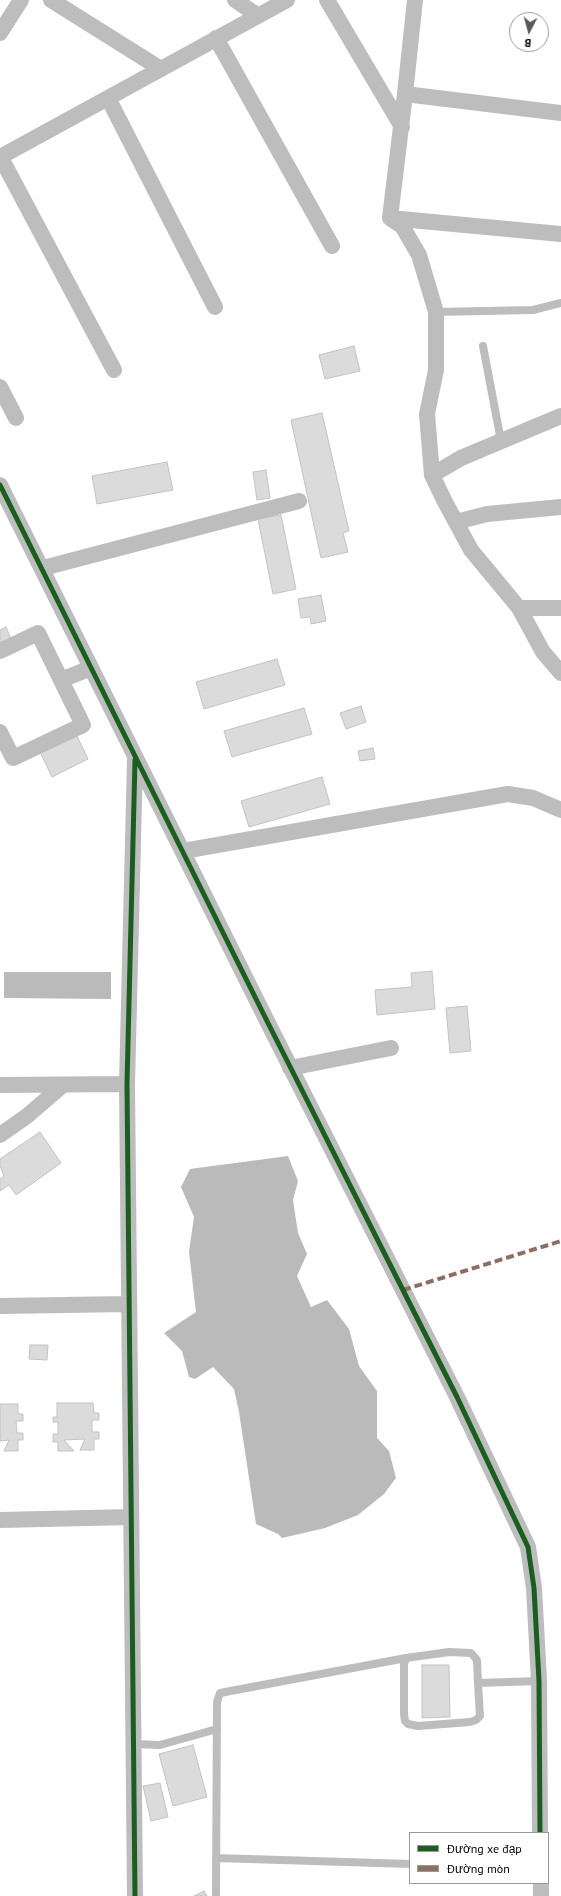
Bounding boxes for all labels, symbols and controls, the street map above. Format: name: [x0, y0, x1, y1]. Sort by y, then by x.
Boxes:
north arrow: [509, 12, 549, 52]
text: B: [524, 36, 532, 50]
legend: [409, 1832, 549, 1884]
text: Đường xe đạp: [447, 1841, 522, 1856]
text: Đường mòn: [447, 1861, 510, 1876]

